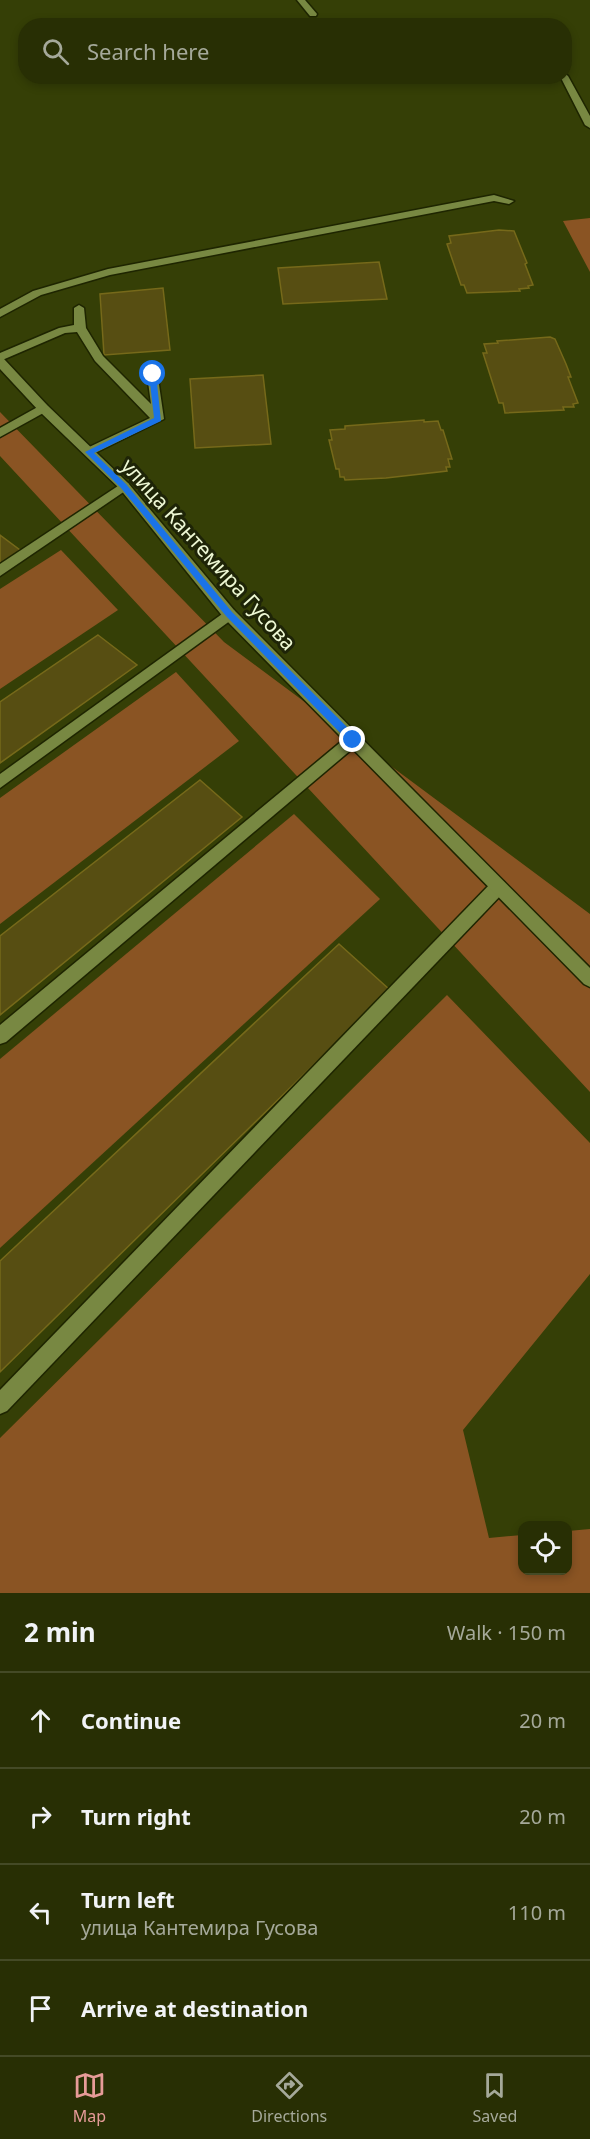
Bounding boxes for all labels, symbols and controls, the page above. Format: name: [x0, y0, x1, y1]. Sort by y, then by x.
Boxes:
search box: [18, 18, 572, 84]
icon: search: [39, 35, 72, 68]
text: Search here: [87, 36, 209, 66]
route start: [139, 360, 165, 386]
street label: улица Кантемира Гусова: [115, 452, 303, 656]
route end: [339, 726, 365, 752]
map controls: [518, 1521, 572, 1575]
button: locate: [518, 1521, 572, 1575]
text: 2 min: [24, 1614, 96, 1650]
text: Walk · 150 m: [447, 1619, 566, 1646]
icon: ahead: [24, 1704, 57, 1737]
text: Continue: [81, 1705, 181, 1735]
text: 20 m: [519, 1707, 566, 1734]
icon: right: [24, 1800, 57, 1833]
text: Turn right: [81, 1801, 191, 1831]
text: 20 m: [519, 1803, 566, 1830]
text: Turn left: [81, 1884, 175, 1914]
icon: left: [24, 1896, 57, 1929]
text: 110 m: [508, 1899, 566, 1926]
text: улица Кантемира Гусова: [81, 1914, 318, 1941]
icon: arrive: [24, 1992, 57, 2025]
text: Arrive at destination: [81, 1993, 308, 2023]
tab: Map: [73, 2069, 106, 2127]
tab: Directions: [251, 2069, 327, 2127]
tab: Saved: [473, 2069, 517, 2127]

